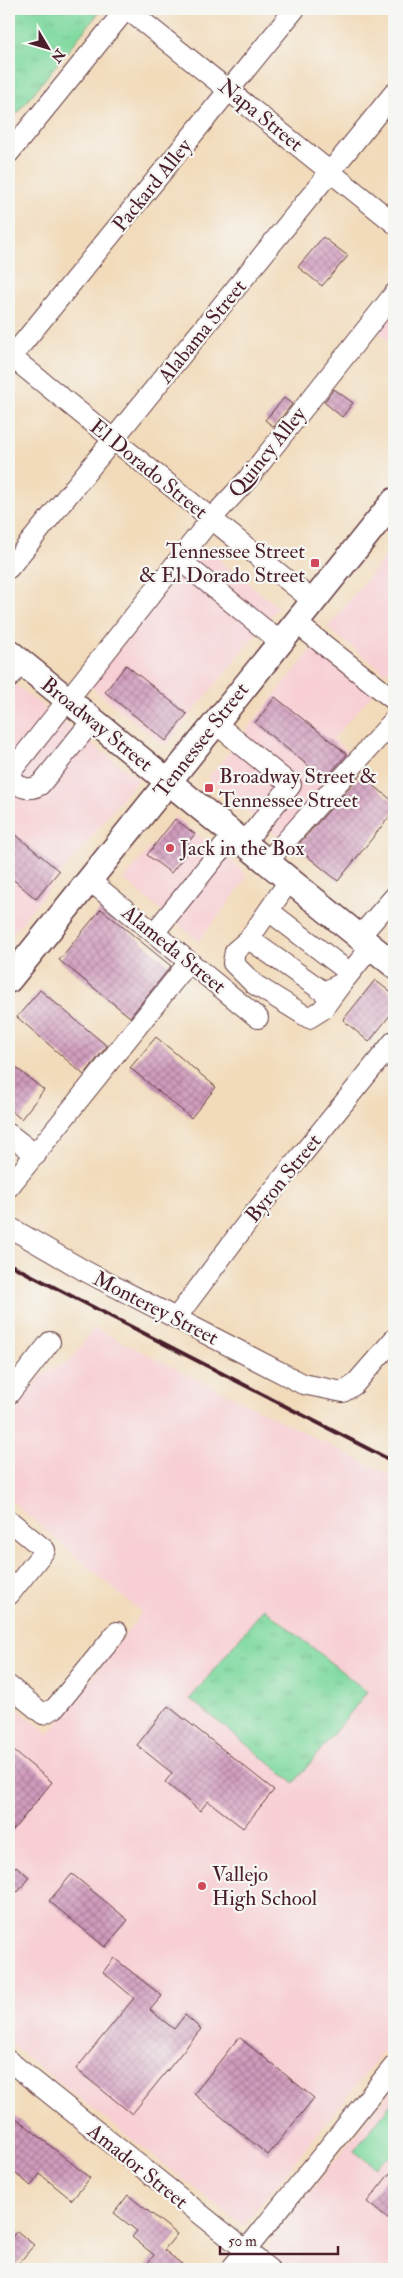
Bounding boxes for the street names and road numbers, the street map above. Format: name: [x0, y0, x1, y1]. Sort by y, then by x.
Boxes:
street label: Napa Street: [213, 73, 309, 158]
street label: Packard Alley: [107, 133, 199, 237]
street label: Alabama Street: [152, 274, 253, 390]
street label: Quincy Alley: [223, 401, 313, 503]
street label: El Dorado Street: [84, 414, 213, 525]
street label: Broadway Street: [35, 671, 158, 778]
street label: Tennessee Street: [148, 677, 255, 803]
street label: Alameda Street: [115, 899, 231, 1000]
street label: Byron Street: [239, 1128, 328, 1228]
street label: Monterey Street: [89, 1265, 223, 1352]
street label: Amador Street: [81, 2117, 194, 2215]

